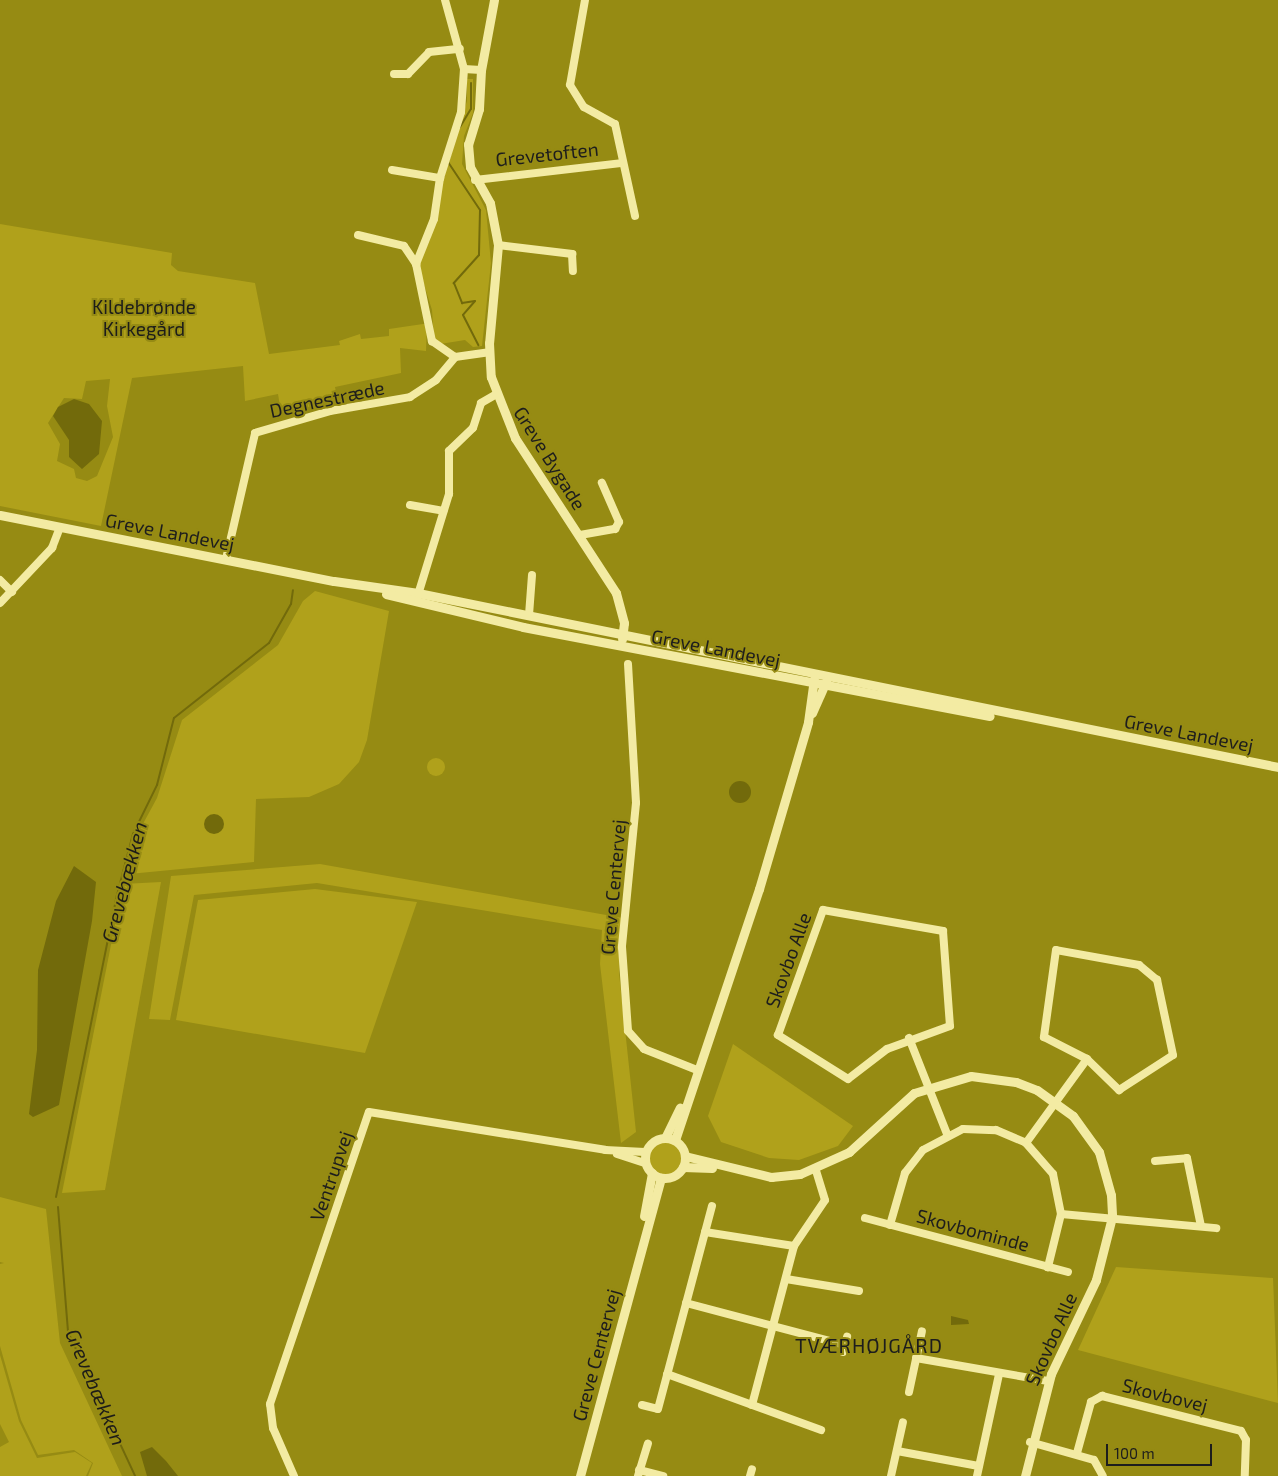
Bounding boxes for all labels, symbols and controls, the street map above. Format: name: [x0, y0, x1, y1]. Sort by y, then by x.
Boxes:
street label: Grevetoften: [494, 137, 600, 171]
park label: Kildebrønde Kirkegård: [92, 296, 196, 340]
street label: Degnestræde: [268, 376, 386, 422]
street label: Greve Bygade: [509, 402, 591, 514]
street label: Greve Landevej: [104, 508, 236, 556]
street label: Greve Landevej: [650, 624, 782, 672]
street label: Greve Landevej: [1123, 709, 1255, 757]
street label: Greve Centervej: [596, 818, 630, 956]
water label: Grevebækken: [96, 819, 152, 945]
street label: Skovbo Alle: [760, 909, 816, 1011]
street label: Ventrupvej: [305, 1128, 357, 1224]
street label: Skovbominde: [914, 1204, 1032, 1256]
street label: Greve Centervej: [567, 1286, 625, 1424]
street label: Skovbo Alle: [1020, 1289, 1082, 1389]
water label: Grevebækken: [61, 1325, 131, 1449]
district label: TVÆRHØJGÅRD: [794, 1333, 944, 1357]
street label: Skovbovej: [1120, 1373, 1210, 1417]
scale bar: [1108, 1434, 1214, 1466]
text: 100 m: [1114, 1444, 1155, 1462]

